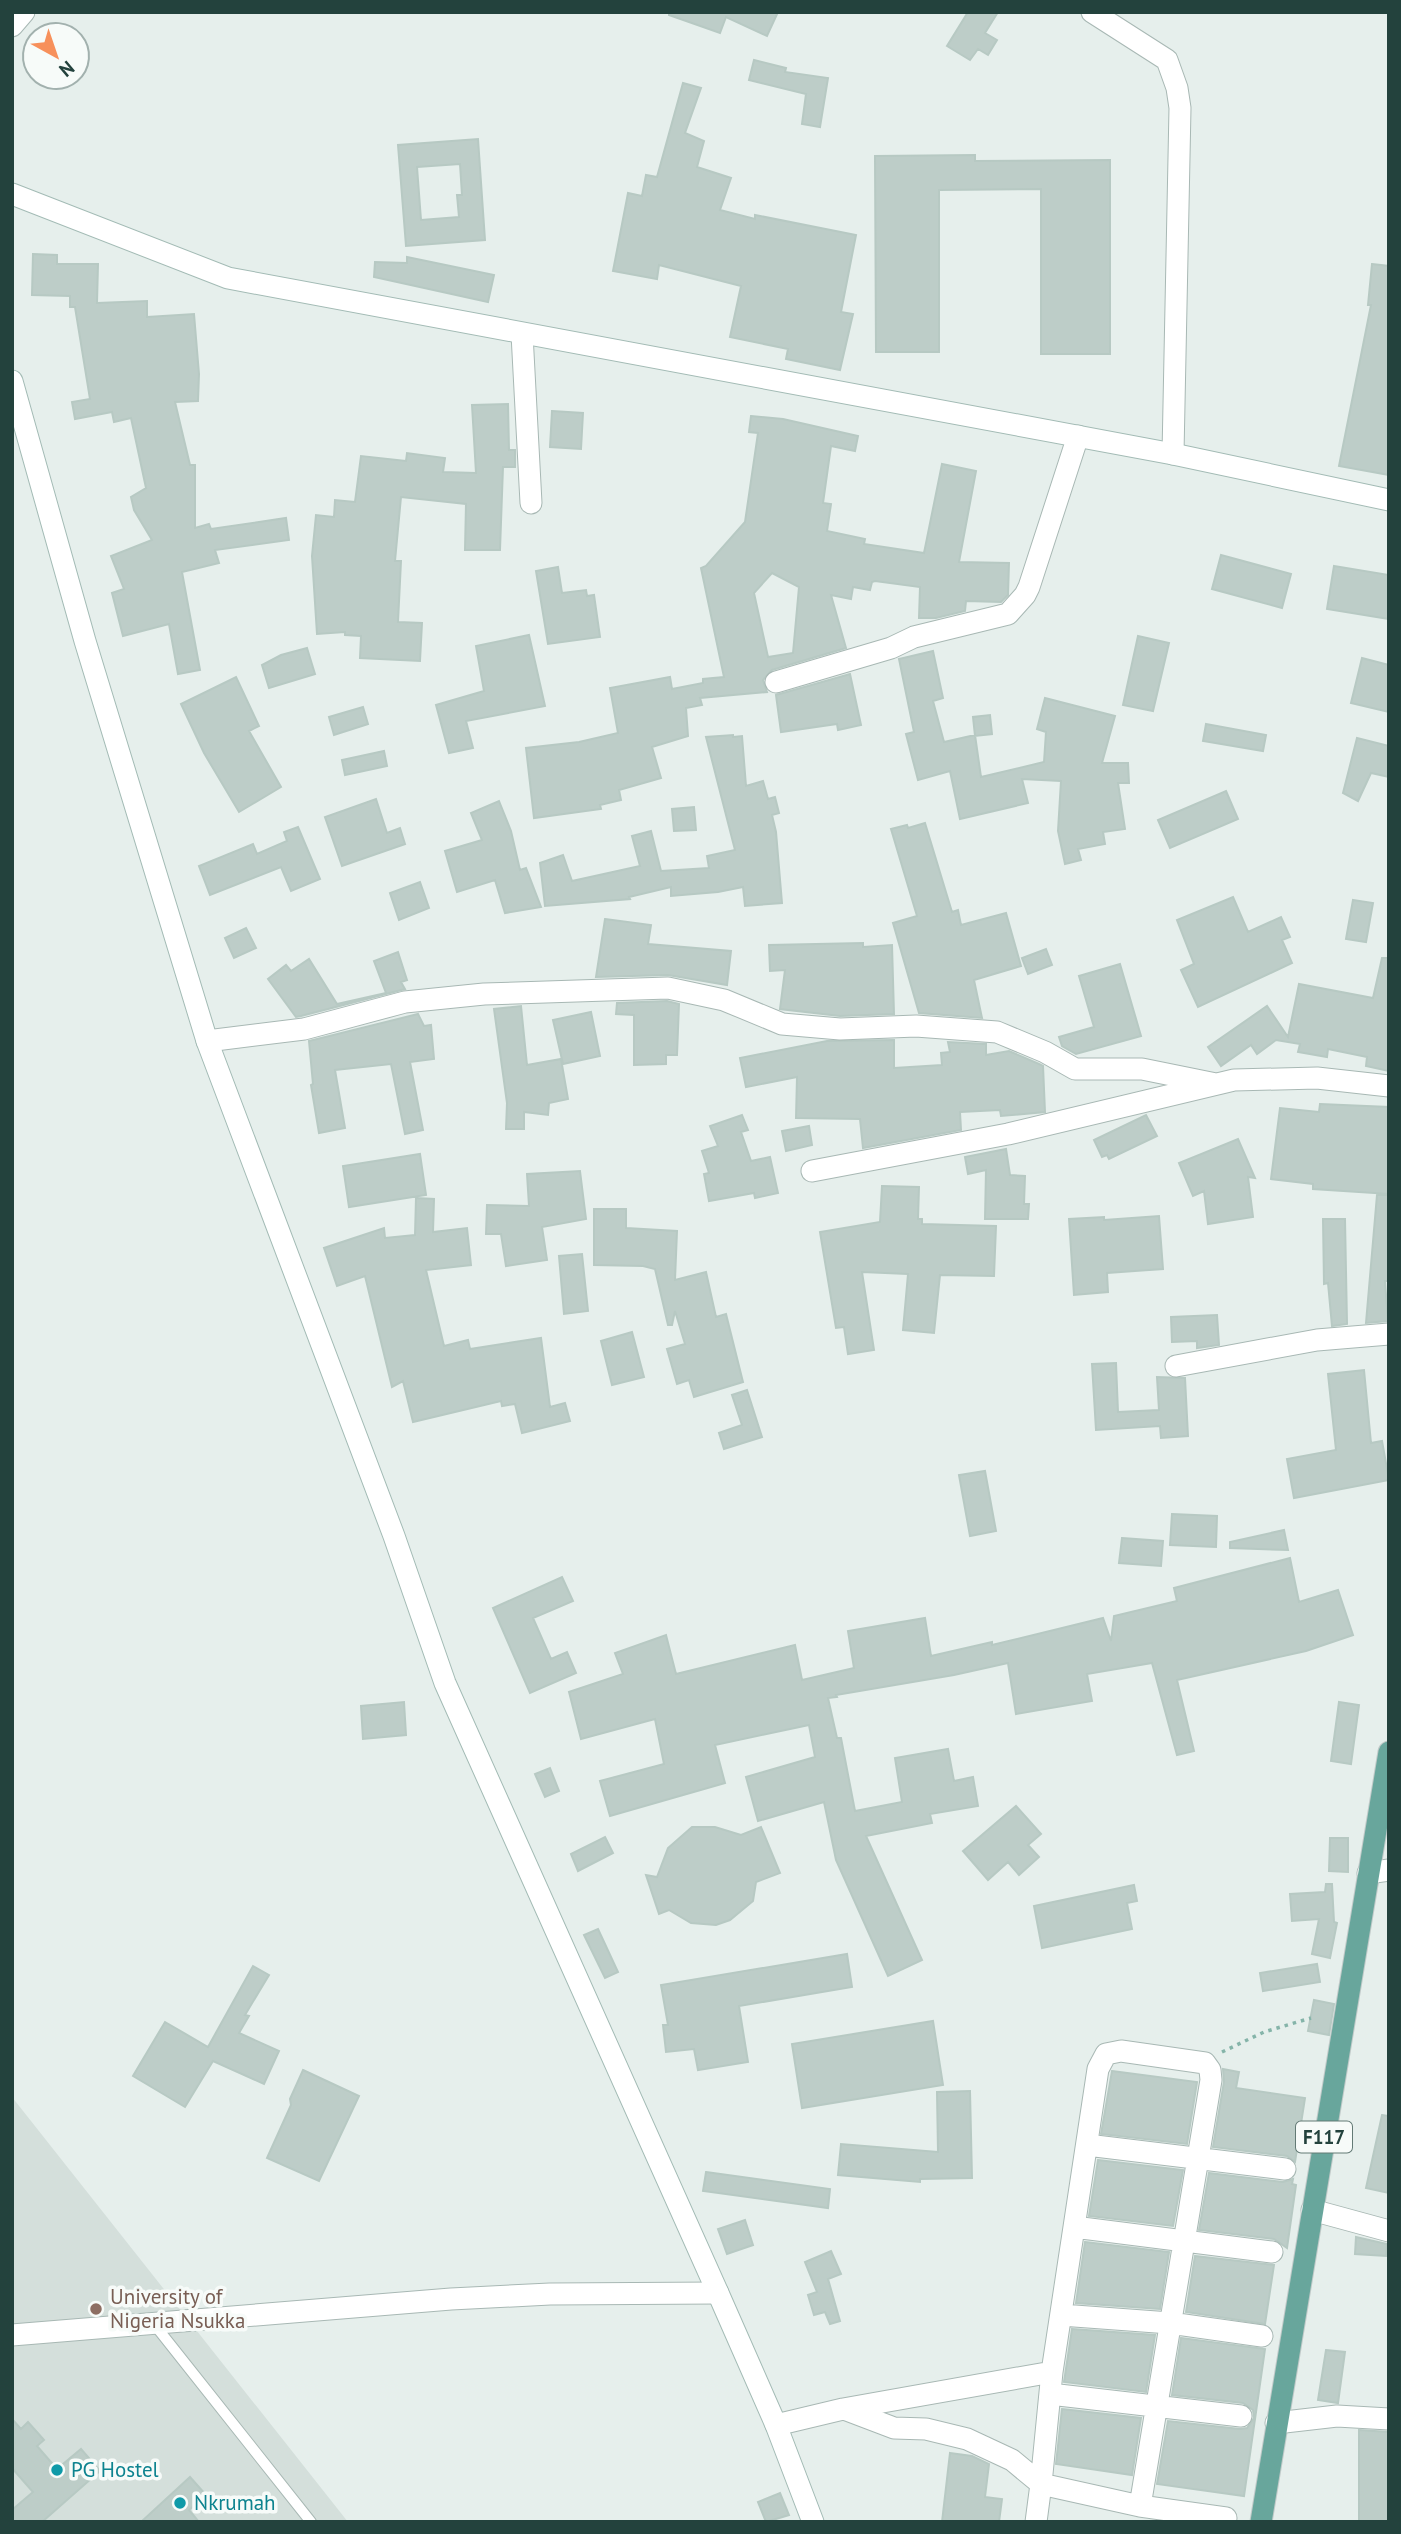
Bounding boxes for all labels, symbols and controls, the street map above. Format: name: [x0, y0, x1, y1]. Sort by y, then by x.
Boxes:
north arrow: [21, 21, 91, 91]
text: N: [54, 56, 79, 82]
road number: F117: [1296, 2122, 1352, 2152]
place label: University of Nigeria Nsukka: [110, 2283, 245, 2334]
marker: University of Nigeria Nsukka: [88, 2301, 104, 2317]
place label: PG Hostel: [71, 2456, 159, 2483]
marker: PG Hostel: [49, 2462, 65, 2478]
place label: Nkrumah: [194, 2489, 276, 2516]
marker: Nkrumah: [172, 2495, 188, 2511]

